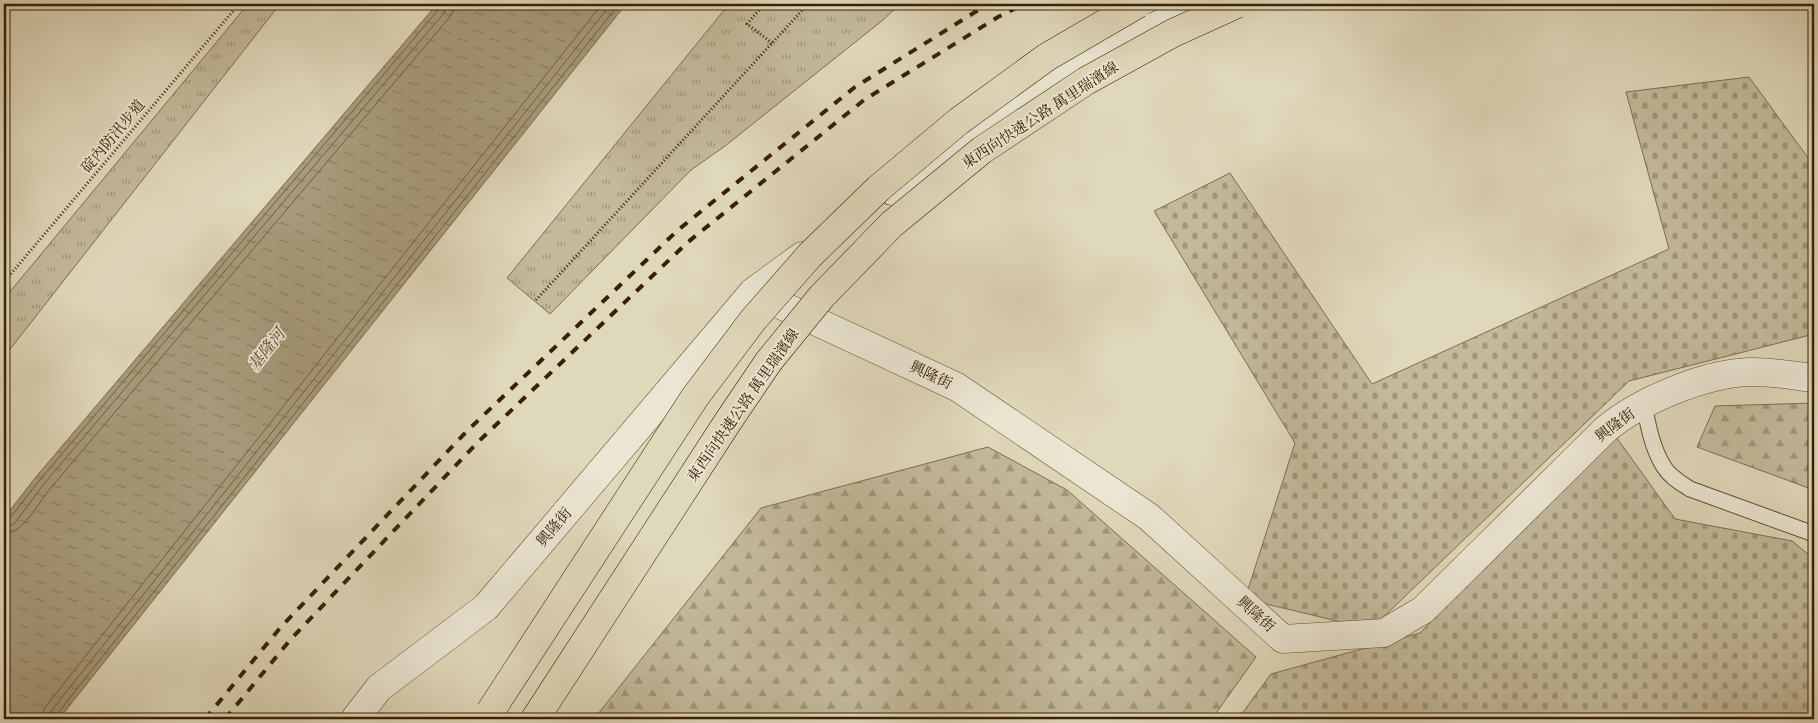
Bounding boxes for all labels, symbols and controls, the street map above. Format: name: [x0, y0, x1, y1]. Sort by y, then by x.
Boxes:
street label: 東西向快速公路 萬里瑞濱線: [958, 58, 1122, 173]
street label: 碇內防汛步道: [77, 96, 150, 177]
water label: 基隆河: [244, 322, 291, 375]
street label: 東西向快速公路 萬里瑞濱線: [683, 325, 804, 486]
street label: 興隆街: [906, 357, 955, 394]
street label: 興隆街: [1592, 404, 1639, 447]
street label: 興隆街: [533, 504, 576, 551]
street label: 興隆街: [1233, 592, 1279, 636]

